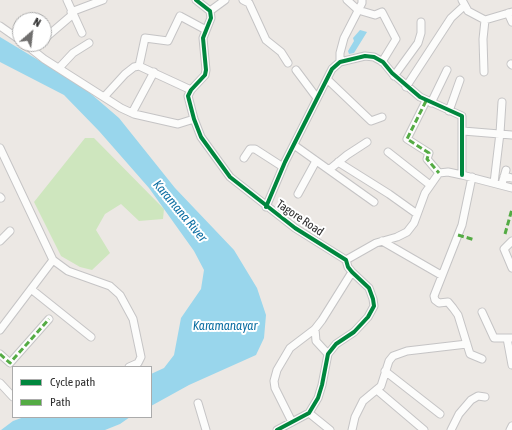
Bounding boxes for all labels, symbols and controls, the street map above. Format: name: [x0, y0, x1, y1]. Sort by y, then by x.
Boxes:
north arrow: [12, 12, 52, 52]
text: N: [31, 15, 43, 29]
water label: Karamana River: [150, 177, 210, 245]
street label: Tagore Road: [274, 197, 326, 239]
water label: Karamanayar: [193, 318, 257, 334]
legend: [12, 366, 152, 418]
text: Cycle path: [50, 375, 95, 389]
text: Path: [50, 395, 71, 409]

